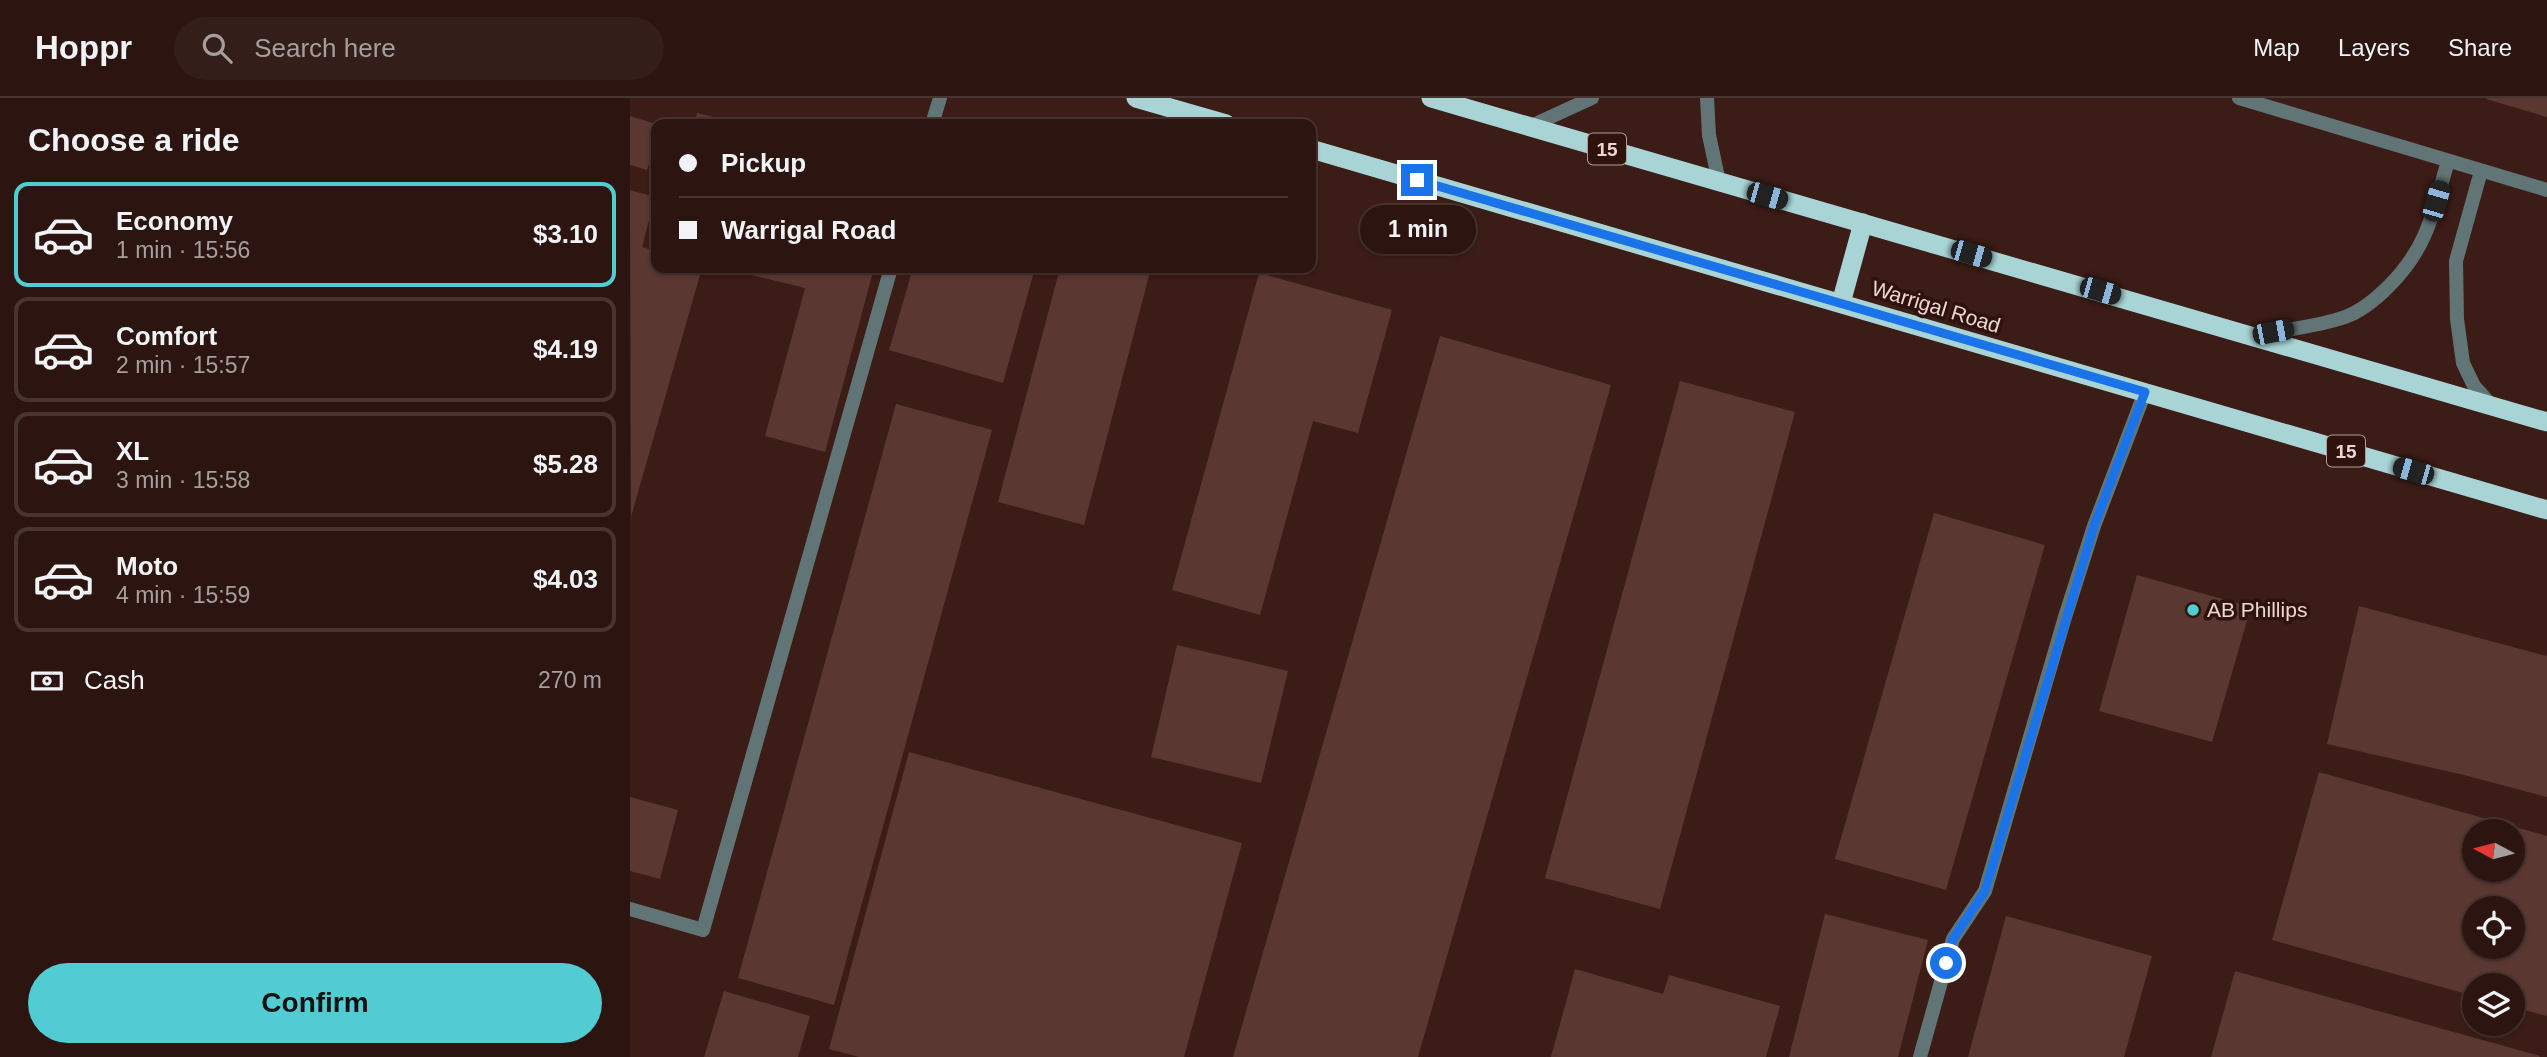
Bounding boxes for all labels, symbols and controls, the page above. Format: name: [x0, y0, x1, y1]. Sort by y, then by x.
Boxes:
search box: [174, 17, 664, 80]
text: Hoppr: [35, 29, 132, 66]
icon: search: [198, 29, 236, 67]
text: Search here: [254, 33, 396, 63]
text: Map: [2253, 34, 2300, 61]
text: Layers: [2338, 34, 2410, 61]
text: Share: [2448, 34, 2512, 61]
text: Choose a ride: [28, 122, 240, 158]
road number: 15: [1588, 134, 1626, 164]
text: Pickup: [721, 148, 806, 178]
route end: [1401, 164, 1433, 196]
car: [2421, 178, 2452, 224]
car: [1744, 180, 1791, 212]
icon: car: [32, 203, 95, 266]
callout: 1 min: [1359, 204, 1475, 254]
text: Economy: [116, 206, 233, 236]
text: Warrigal Road: [721, 215, 896, 245]
text: 1 min: [1388, 216, 1448, 242]
text: $3.10: [533, 219, 598, 249]
text: 1 min · 15:56: [116, 237, 250, 263]
car: [1948, 238, 1995, 270]
car: [2077, 275, 2124, 307]
street label: Warrigal Road: [1869, 276, 2003, 337]
icon: car: [32, 318, 95, 381]
car: [2251, 318, 2296, 346]
text: Comfort: [116, 321, 217, 351]
text: $4.19: [533, 334, 598, 364]
text: 2 min · 15:57: [116, 352, 250, 378]
icon: car: [32, 433, 95, 496]
text: XL: [116, 436, 149, 466]
road number: 15: [2327, 436, 2365, 466]
text: $5.28: [533, 449, 598, 479]
car: [2390, 455, 2437, 487]
text: 3 min · 15:58: [116, 467, 250, 493]
icon: car: [32, 548, 95, 611]
text: Moto: [116, 551, 178, 581]
text: $4.03: [533, 564, 598, 594]
text: 4 min · 15:59: [116, 582, 250, 608]
place label: AB Phillips: [2207, 598, 2307, 621]
marker: AB Phillips: [2185, 602, 2201, 618]
icon: cash: [28, 662, 66, 700]
text: Cash: [84, 665, 145, 695]
text: 270 m: [538, 667, 602, 693]
north arrow: [2462, 819, 2525, 882]
map controls: [2462, 819, 2525, 1036]
button: locate: [2462, 896, 2525, 959]
route start: [1930, 947, 1962, 979]
button: Confirm: [28, 963, 602, 1043]
button: layers: [2462, 973, 2525, 1036]

